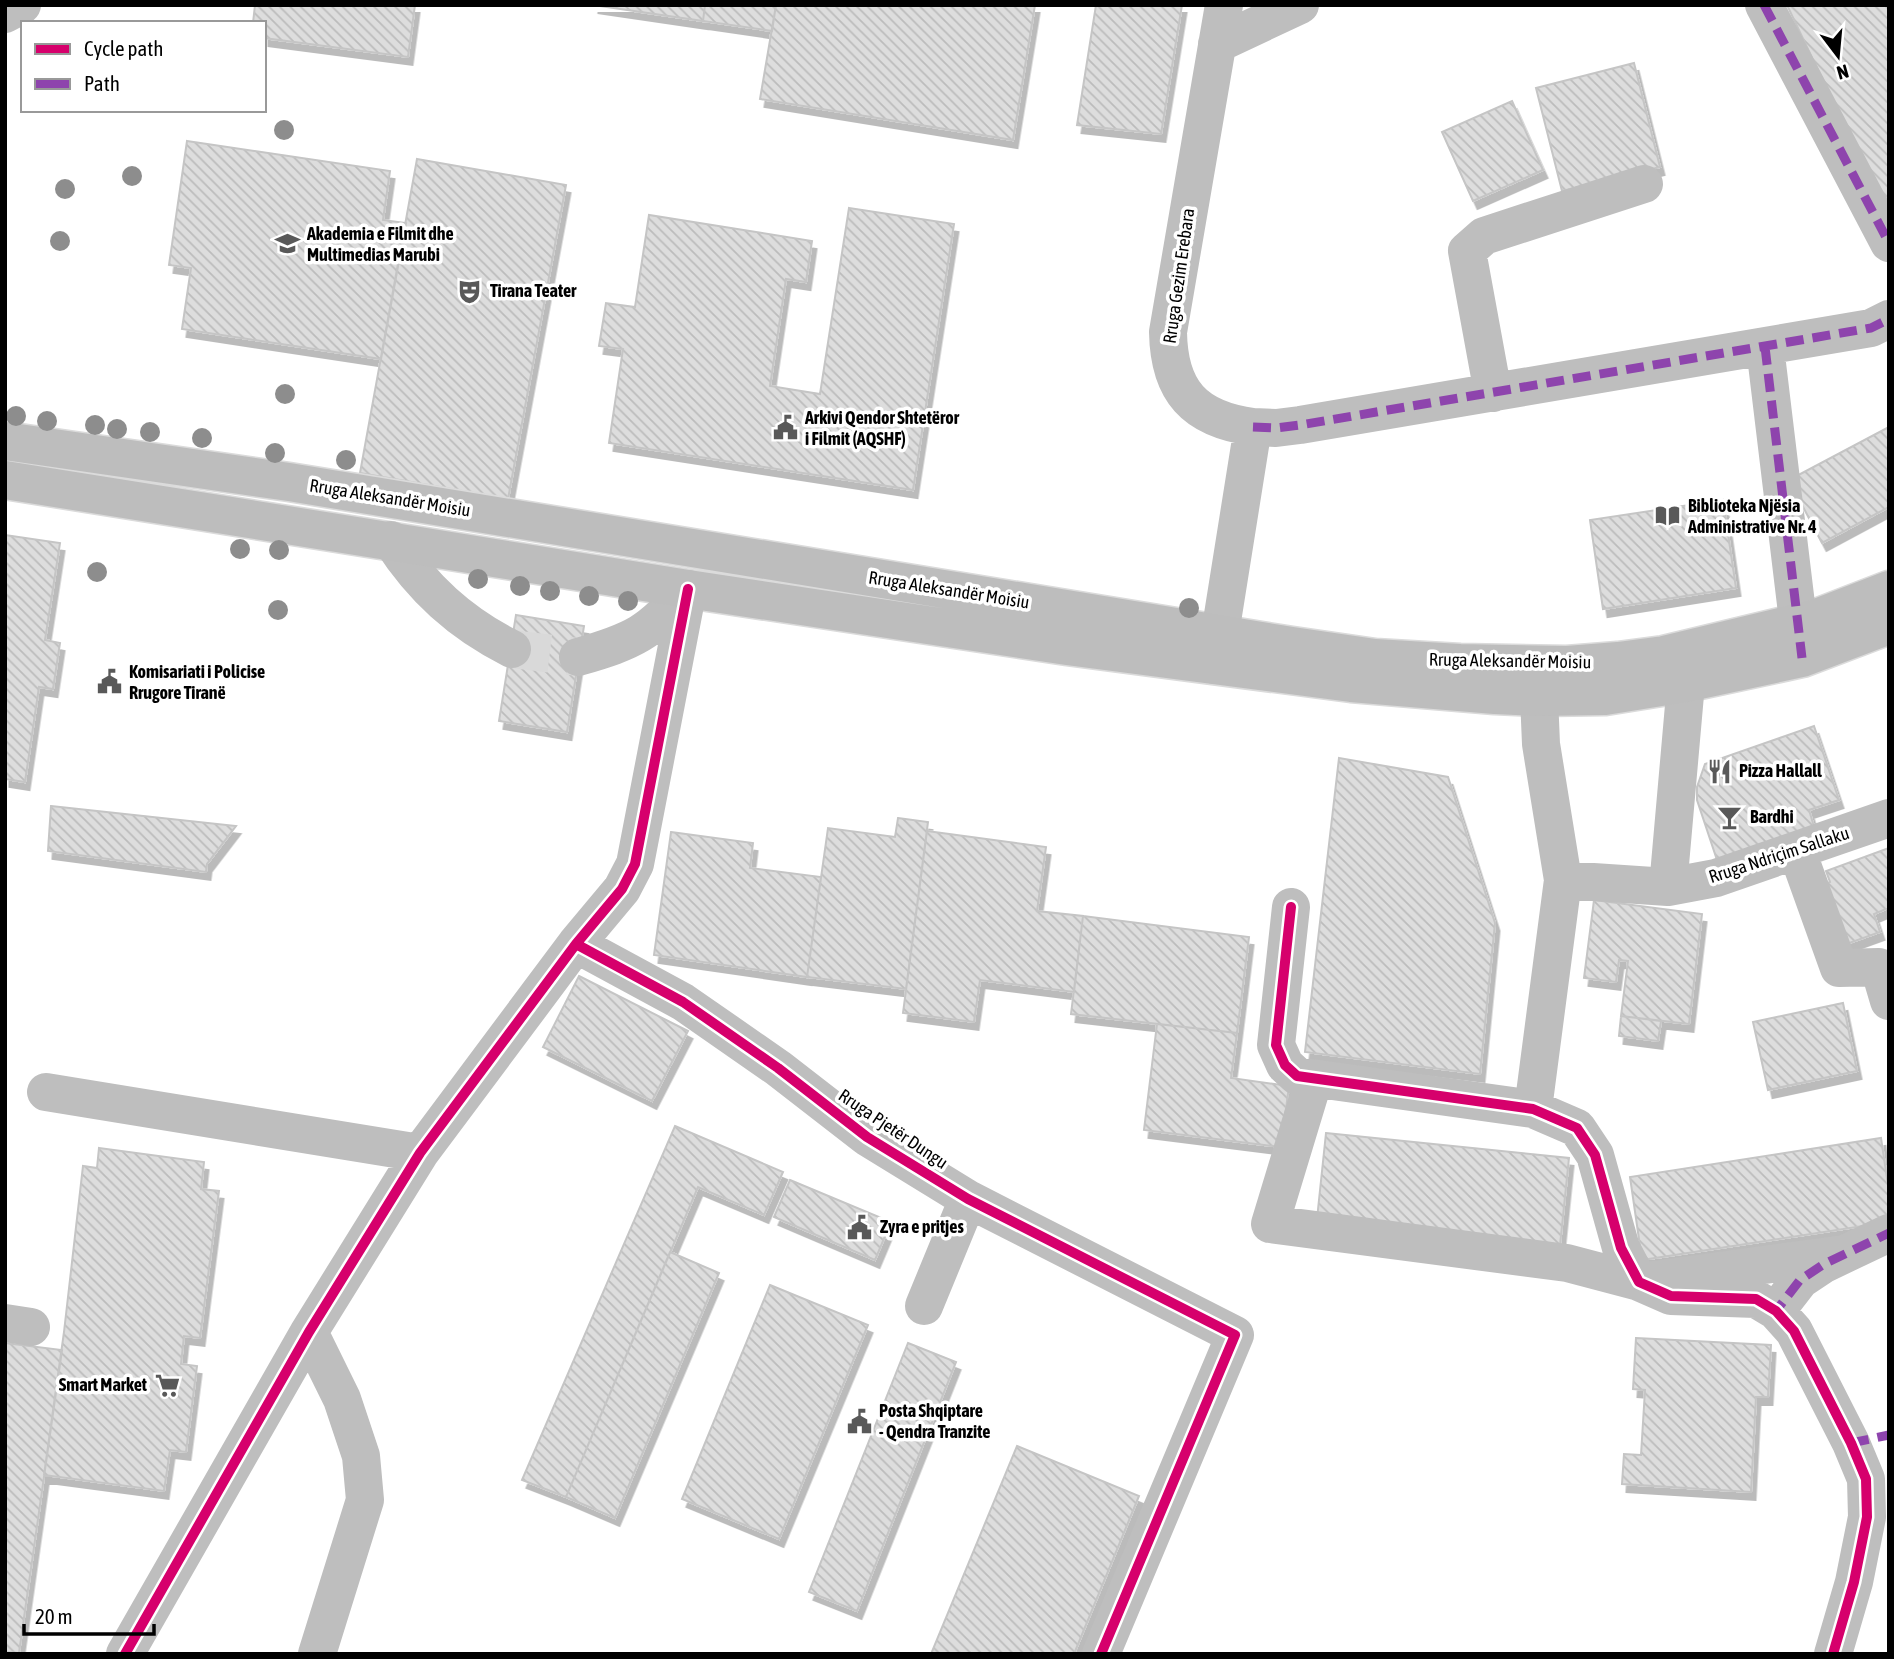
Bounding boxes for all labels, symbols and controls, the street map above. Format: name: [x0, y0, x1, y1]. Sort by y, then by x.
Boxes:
legend: [21, 21, 266, 112]
north arrow: [1803, 21, 1873, 91]
text: Cycle path: [84, 36, 163, 60]
text: N: [1834, 60, 1851, 84]
text: Path: [84, 71, 120, 95]
street label: Rruga Gezim Erebara: [1159, 207, 1198, 345]
place label: Akademia e Filmit dhe Multimedias Marubi: [306, 223, 454, 265]
school or university icon: Akademia e Filmit dhe Multimedias Marubi: [273, 230, 301, 258]
theatre icon: Tirana Teater: [456, 277, 484, 305]
place label: Tirana Teater: [490, 280, 577, 301]
place label: Arkivi Qendor Shtetëror i Filmit (AQSHF): [804, 407, 960, 449]
public building icon: Arkivi Qendor Shtetëror i Filmit (AQSHF): [771, 414, 799, 442]
street label: Rruga Aleksandër Moisiu: [308, 474, 472, 521]
place label: Biblioteka Njësia Administrative Nr. 4: [1687, 495, 1817, 537]
library icon: Biblioteka Njësia Administrative Nr. 4: [1654, 502, 1682, 530]
street label: Rruga Aleksandër Moisiu: [867, 566, 1031, 613]
street label: Rruga Aleksandër Moisiu: [1429, 649, 1591, 672]
place label: Komisariati i Policise Rrugore Tiranë: [129, 661, 265, 703]
public building icon: Komisariati i Policise Rrugore Tiranë: [95, 668, 123, 696]
restaurant icon: Pizza Hallall: [1705, 757, 1733, 785]
place label: Pizza Hallall: [1739, 760, 1822, 781]
bar icon: Bardhi: [1716, 803, 1744, 831]
place label: Bardhi: [1750, 806, 1794, 827]
street label: Rruga Ndriçim Sallaku: [1706, 822, 1852, 887]
street label: Rruga Pjetër Dungu: [835, 1084, 952, 1173]
public building icon: Zyra e pritjes: [846, 1213, 874, 1241]
place label: Zyra e pritjes: [880, 1216, 964, 1237]
supermarket icon: Smart Market: [153, 1371, 181, 1399]
place label: Smart Market: [59, 1374, 148, 1395]
place label: Posta Shqiptare - Qendra Tranzite: [879, 1400, 990, 1442]
public building icon: Posta Shqiptare - Qendra Tranzite: [845, 1407, 873, 1435]
scale bar: [24, 1592, 154, 1636]
text: 20 m: [35, 1604, 73, 1628]

